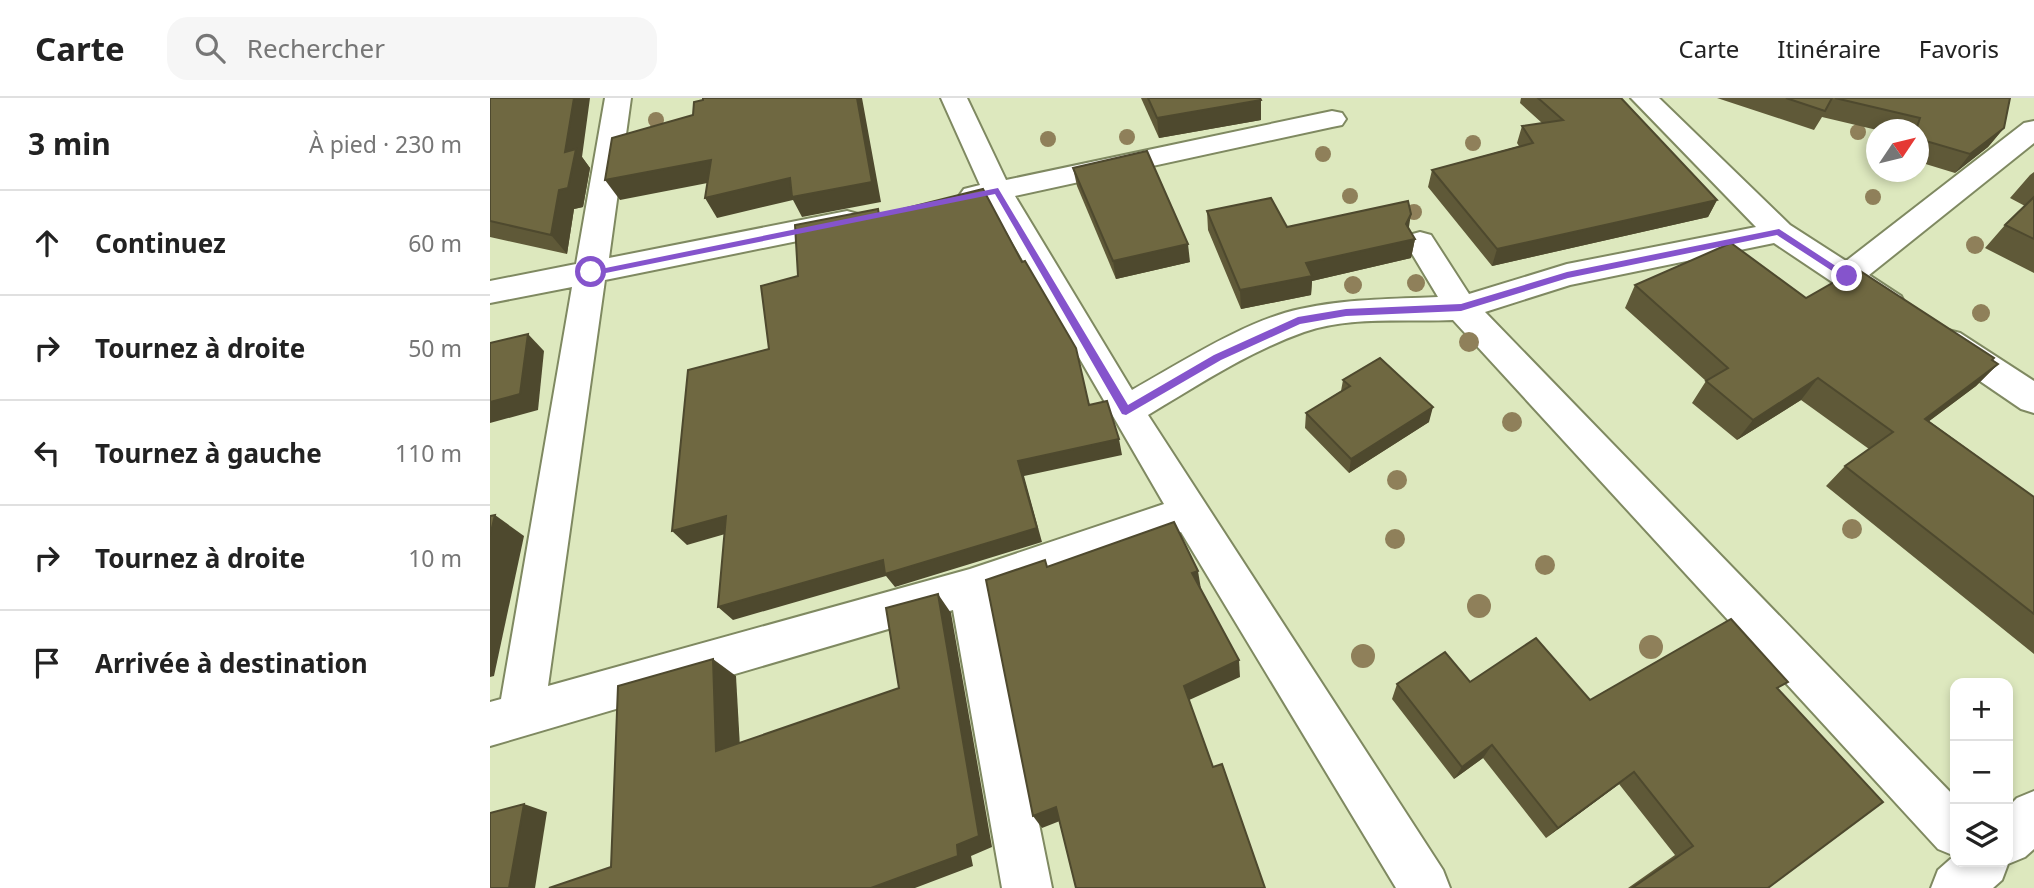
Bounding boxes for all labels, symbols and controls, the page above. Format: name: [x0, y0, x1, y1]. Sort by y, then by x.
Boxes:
search box: [167, 17, 657, 80]
text: Carte: [35, 26, 125, 71]
icon: search: [191, 29, 229, 67]
text: Rechercher: [247, 30, 385, 66]
text: Carte: [1679, 32, 1739, 65]
text: Itinéraire: [1777, 32, 1881, 65]
text: Favoris: [1919, 32, 1999, 65]
north arrow: [1866, 119, 1929, 182]
text: 3 min: [28, 123, 111, 164]
text: À pied · 230 m: [309, 128, 462, 160]
icon: ahead: [28, 224, 66, 262]
text: Continuez: [95, 225, 226, 261]
text: 60 m: [408, 227, 462, 259]
route start: [575, 256, 606, 287]
route end: [1831, 260, 1862, 291]
icon: right: [28, 329, 66, 367]
text: Tournez à droite: [95, 330, 305, 366]
text: 50 m: [408, 332, 462, 364]
icon: left: [28, 434, 66, 472]
text: Tournez à gauche: [95, 435, 322, 471]
text: 110 m: [395, 437, 462, 469]
icon: right: [28, 539, 66, 577]
text: Tournez à droite: [95, 540, 305, 576]
text: 10 m: [408, 542, 462, 574]
icon: arrive: [28, 644, 66, 682]
text: Arrivée à destination: [95, 645, 368, 681]
map controls: [1950, 678, 2013, 867]
button: +: [1950, 678, 2013, 741]
button: −: [1950, 741, 2013, 804]
button: layers: [1950, 804, 2013, 867]

